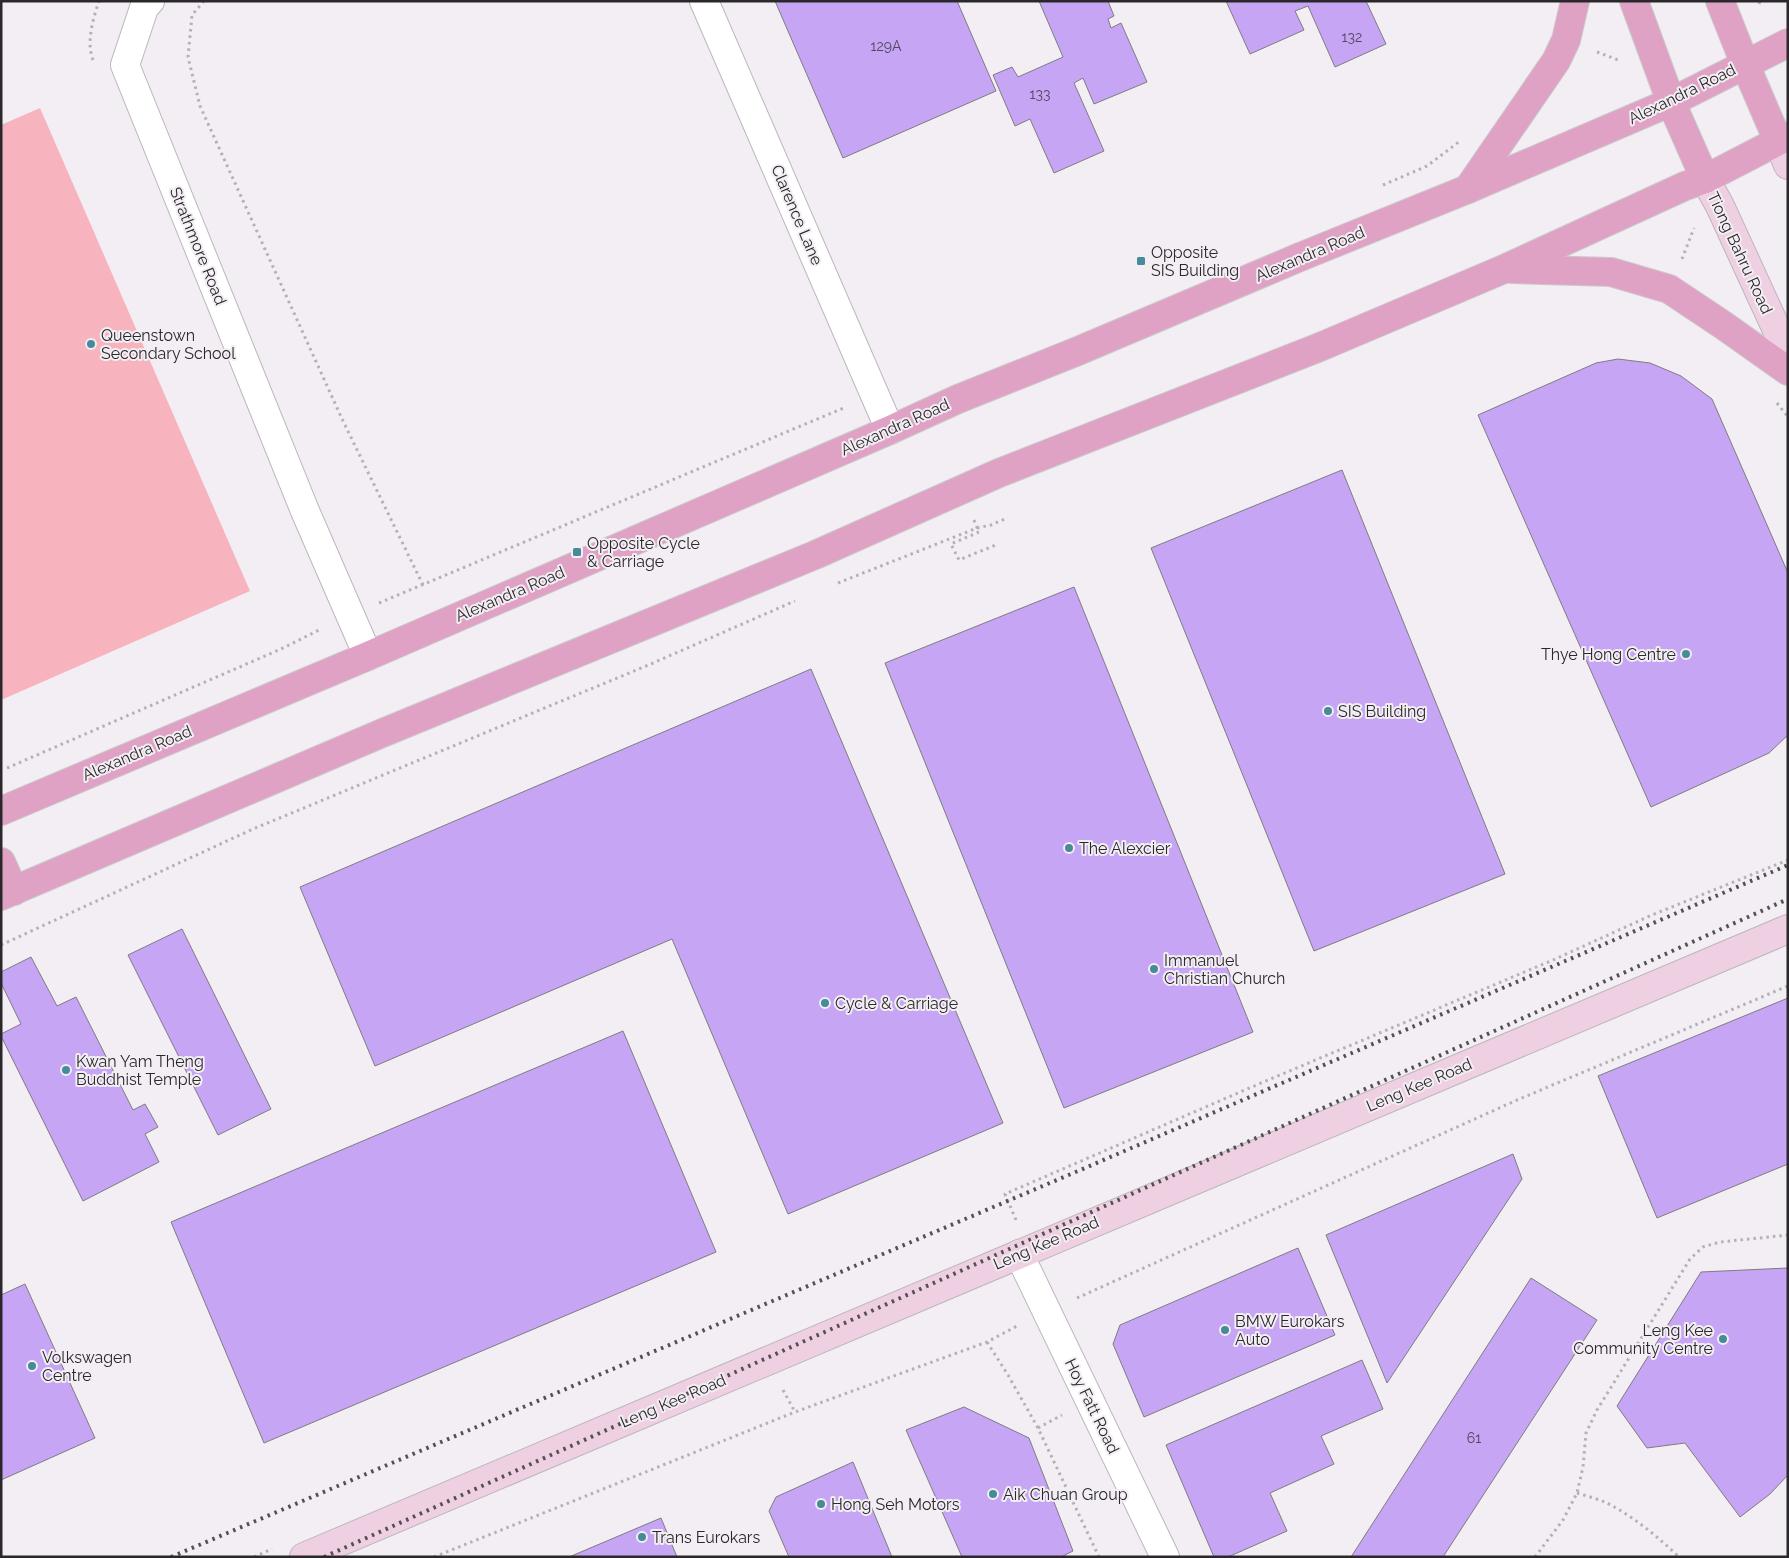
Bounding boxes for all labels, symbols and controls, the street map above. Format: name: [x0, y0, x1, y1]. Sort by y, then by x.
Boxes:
house number: 132: [1342, 29, 1362, 45]
house number: 129A: [871, 38, 902, 54]
street label: Alexandra Road: [1625, 60, 1739, 128]
house number: 133: [1030, 86, 1050, 102]
street label: Clarence Lane: [767, 162, 827, 268]
street label: Strathmore Road: [166, 184, 230, 308]
street label: Tiong Bahru Road: [1703, 189, 1777, 317]
street label: Alexandra Road: [1252, 222, 1368, 286]
place label: Opposite SIS Building: [1151, 243, 1239, 280]
marker: Opposite SIS Building: [1135, 255, 1147, 267]
place label: Queenstown Secondary School: [101, 326, 236, 363]
marker: Queenstown Secondary School: [85, 338, 97, 350]
street label: Alexandra Road: [838, 395, 952, 459]
place label: Opposite Cycle & Carriage: [587, 534, 700, 571]
marker: Opposite Cycle & Carriage: [571, 546, 583, 558]
street label: Alexandra Road: [452, 562, 568, 626]
place label: Thye Hong Centre: [1541, 645, 1676, 664]
marker: Thye Hong Centre: [1680, 648, 1692, 660]
place label: SIS Building: [1338, 702, 1426, 721]
marker: SIS Building: [1322, 705, 1334, 717]
street label: Alexandra Road: [79, 721, 195, 785]
place label: The Alexcier: [1079, 839, 1171, 858]
marker: The Alexcier: [1063, 842, 1075, 854]
place label: Immanuel Christian Church: [1164, 951, 1285, 988]
marker: Immanuel Christian Church: [1148, 963, 1160, 975]
place label: Cycle & Carriage: [835, 994, 958, 1013]
marker: Cycle & Carriage: [819, 997, 831, 1009]
place label: Kwan Yam Theng Buddhist Temple: [76, 1052, 204, 1089]
street label: Leng Kee Road: [1363, 1054, 1475, 1116]
marker: Kwan Yam Theng Buddhist Temple: [60, 1064, 72, 1076]
street label: Leng Kee Road: [990, 1212, 1102, 1274]
place label: BMW Eurokars Auto: [1235, 1312, 1345, 1349]
place label: Leng Kee Community Centre: [1573, 1321, 1713, 1358]
marker: BMW Eurokars Auto: [1219, 1324, 1231, 1336]
marker: Leng Kee Community Centre: [1717, 1333, 1729, 1345]
place label: Volkswagen Centre: [42, 1348, 132, 1385]
street label: Hoy Fatt Road: [1061, 1355, 1123, 1457]
marker: Volkswagen Centre: [26, 1360, 38, 1372]
street label: Leng Kee Road: [617, 1370, 729, 1432]
house number: 61: [1467, 1430, 1481, 1446]
place label: Aik Chuan Group: [1003, 1485, 1128, 1504]
marker: Aik Chuan Group: [987, 1488, 999, 1500]
place label: Hong Seh Motors: [831, 1495, 960, 1514]
marker: Hong Seh Motors: [815, 1498, 827, 1510]
place label: Trans Eurokars: [652, 1528, 760, 1547]
marker: Trans Eurokars: [636, 1531, 648, 1543]

